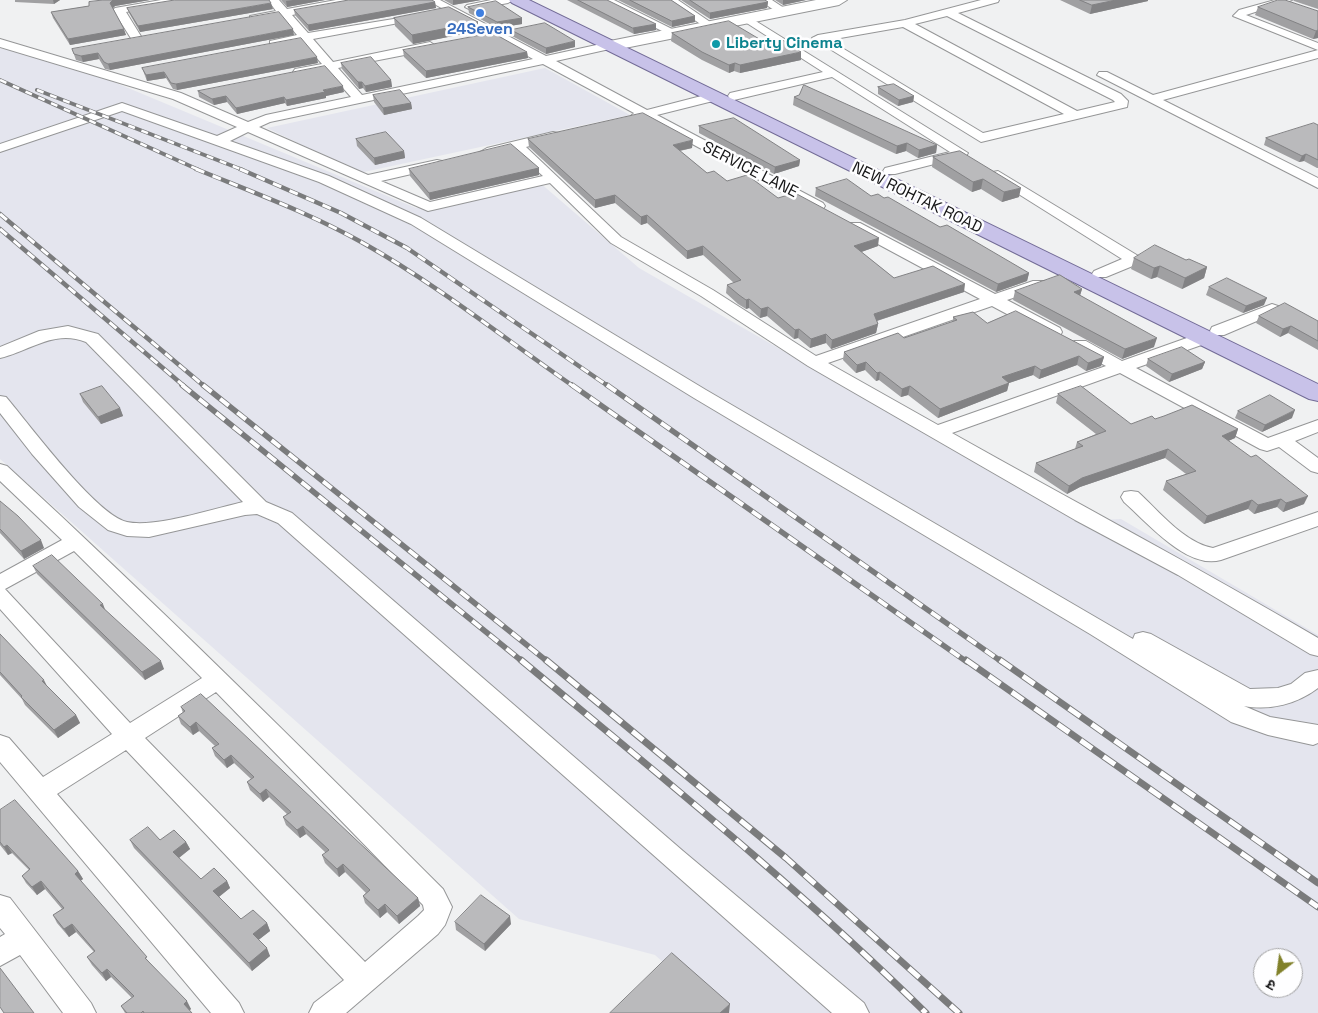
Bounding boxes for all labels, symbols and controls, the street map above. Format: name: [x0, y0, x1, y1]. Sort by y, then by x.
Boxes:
marker: 24Seven: [474, 7, 486, 19]
place label: 24Seven: [447, 20, 513, 40]
place label: Liberty Cinema: [726, 34, 842, 54]
marker: Liberty Cinema: [710, 38, 722, 50]
street label: SERVICE LANE: [699, 138, 801, 202]
street label: NEW ROHTAK ROAD: [849, 158, 985, 238]
north arrow: [1253, 948, 1303, 998]
text: उ: [1263, 975, 1279, 995]

